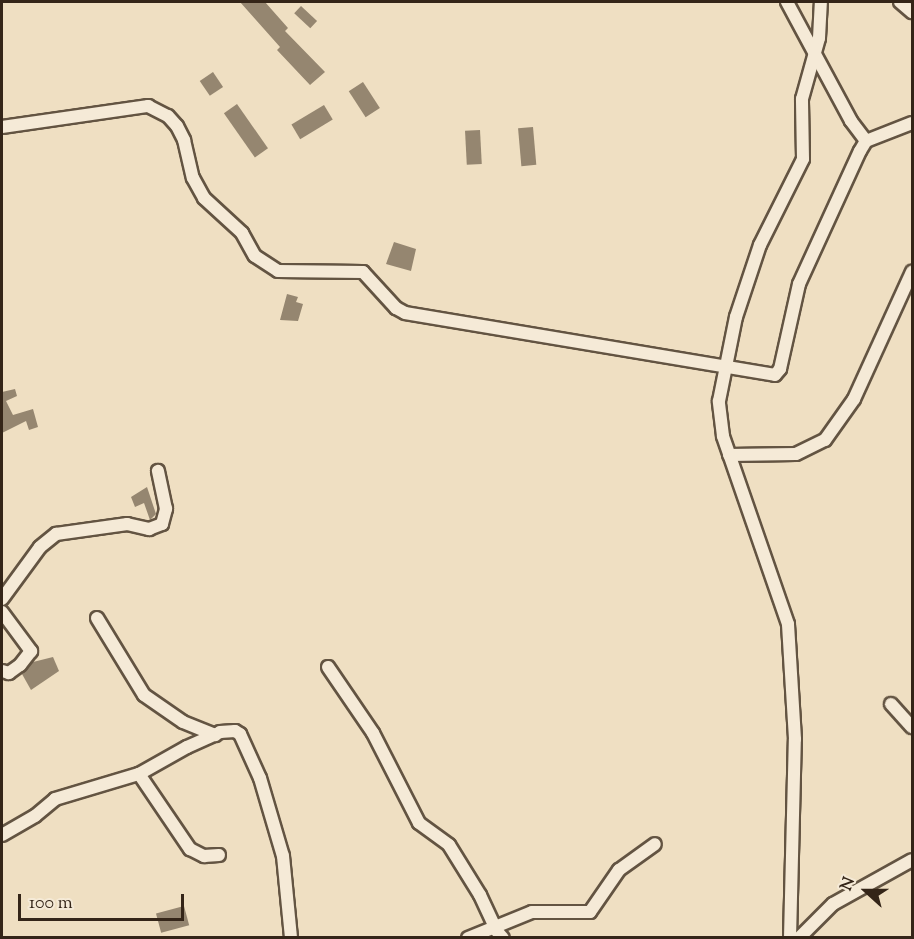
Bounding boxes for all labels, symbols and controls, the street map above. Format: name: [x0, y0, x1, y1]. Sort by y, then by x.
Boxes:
north arrow: [836, 861, 896, 921]
text: N: [836, 874, 862, 894]
scale bar: [21, 882, 188, 920]
text: 100 m: [29, 891, 73, 917]

